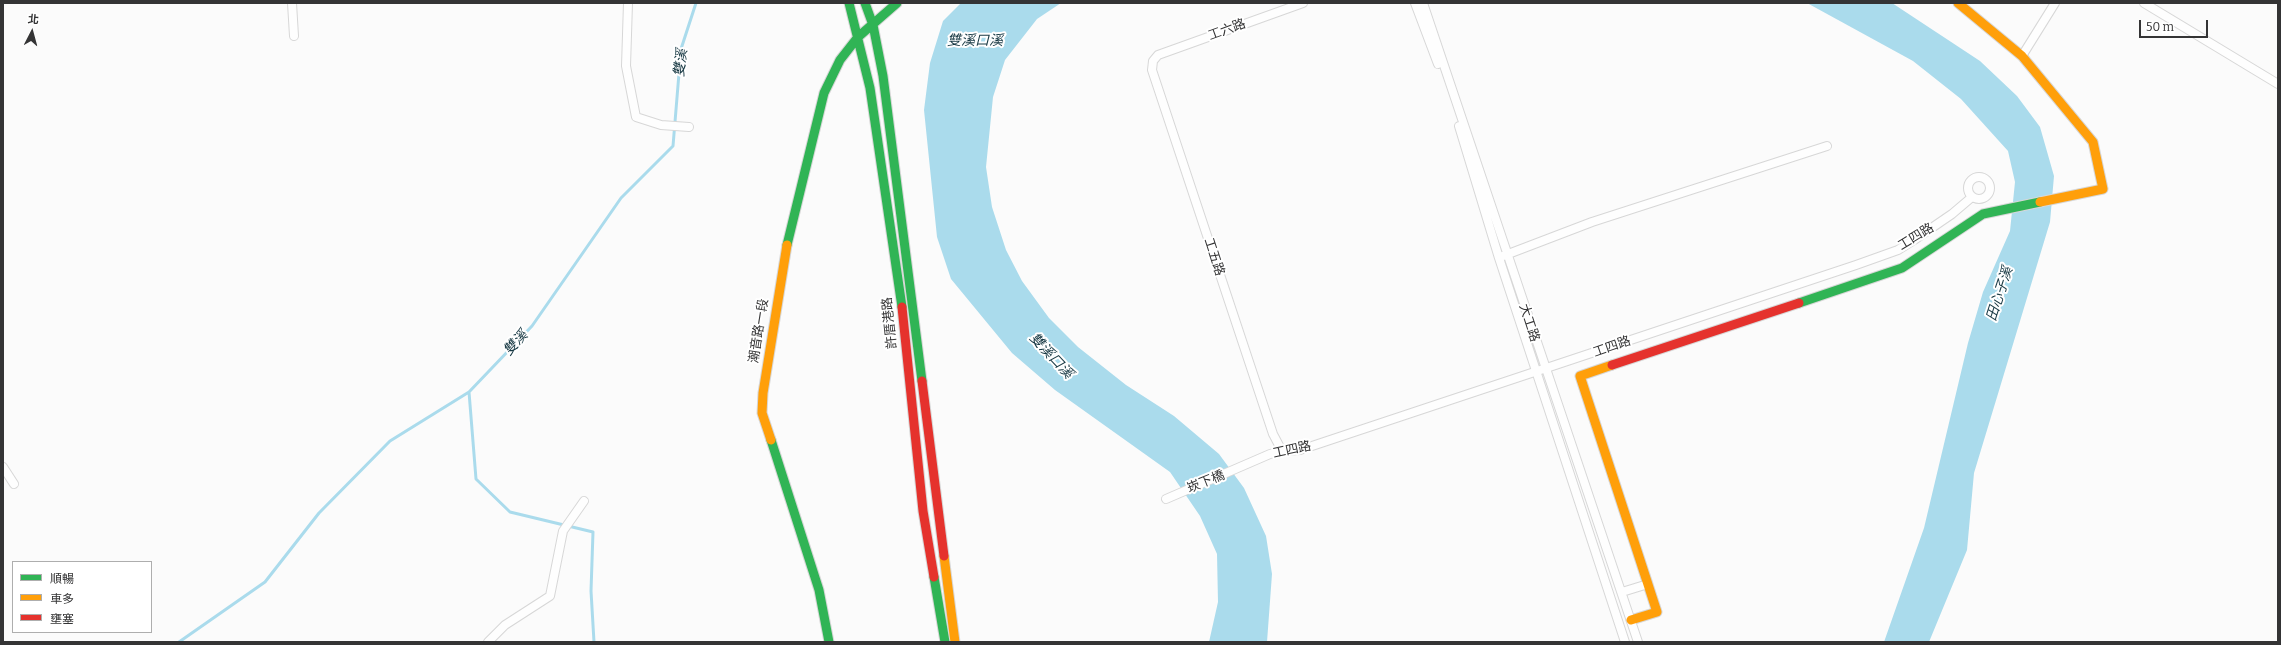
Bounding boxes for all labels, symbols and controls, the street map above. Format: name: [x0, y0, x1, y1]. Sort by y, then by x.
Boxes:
north arrow: [12, 12, 52, 52]
scale bar: [2141, 12, 2210, 38]
text: 北: [27, 13, 39, 27]
street label: 工六路: [1206, 16, 1248, 44]
text: 50 m: [2146, 20, 2174, 34]
water label: 雙溪口溪: [947, 33, 1003, 49]
water label: 雙溪: [671, 48, 691, 78]
street label: 工四路: [1895, 220, 1937, 254]
street label: 工五路: [1201, 236, 1227, 278]
water label: 田心子溪: [1983, 265, 2017, 323]
street label: 許厝港路: [880, 296, 900, 350]
street label: 潮音路一段: [746, 298, 772, 364]
street label: 大工路: [1516, 302, 1542, 344]
water label: 雙溪: [500, 327, 532, 359]
water label: 雙溪口溪: [1026, 330, 1076, 382]
street label: 工四路: [1591, 333, 1633, 361]
street label: 工四路: [1271, 438, 1313, 462]
street label: 崁下橋: [1185, 467, 1227, 497]
legend: [12, 561, 152, 633]
text: 順暢: [50, 572, 74, 586]
text: 車多: [50, 592, 74, 606]
text: 壅塞: [50, 612, 74, 626]

